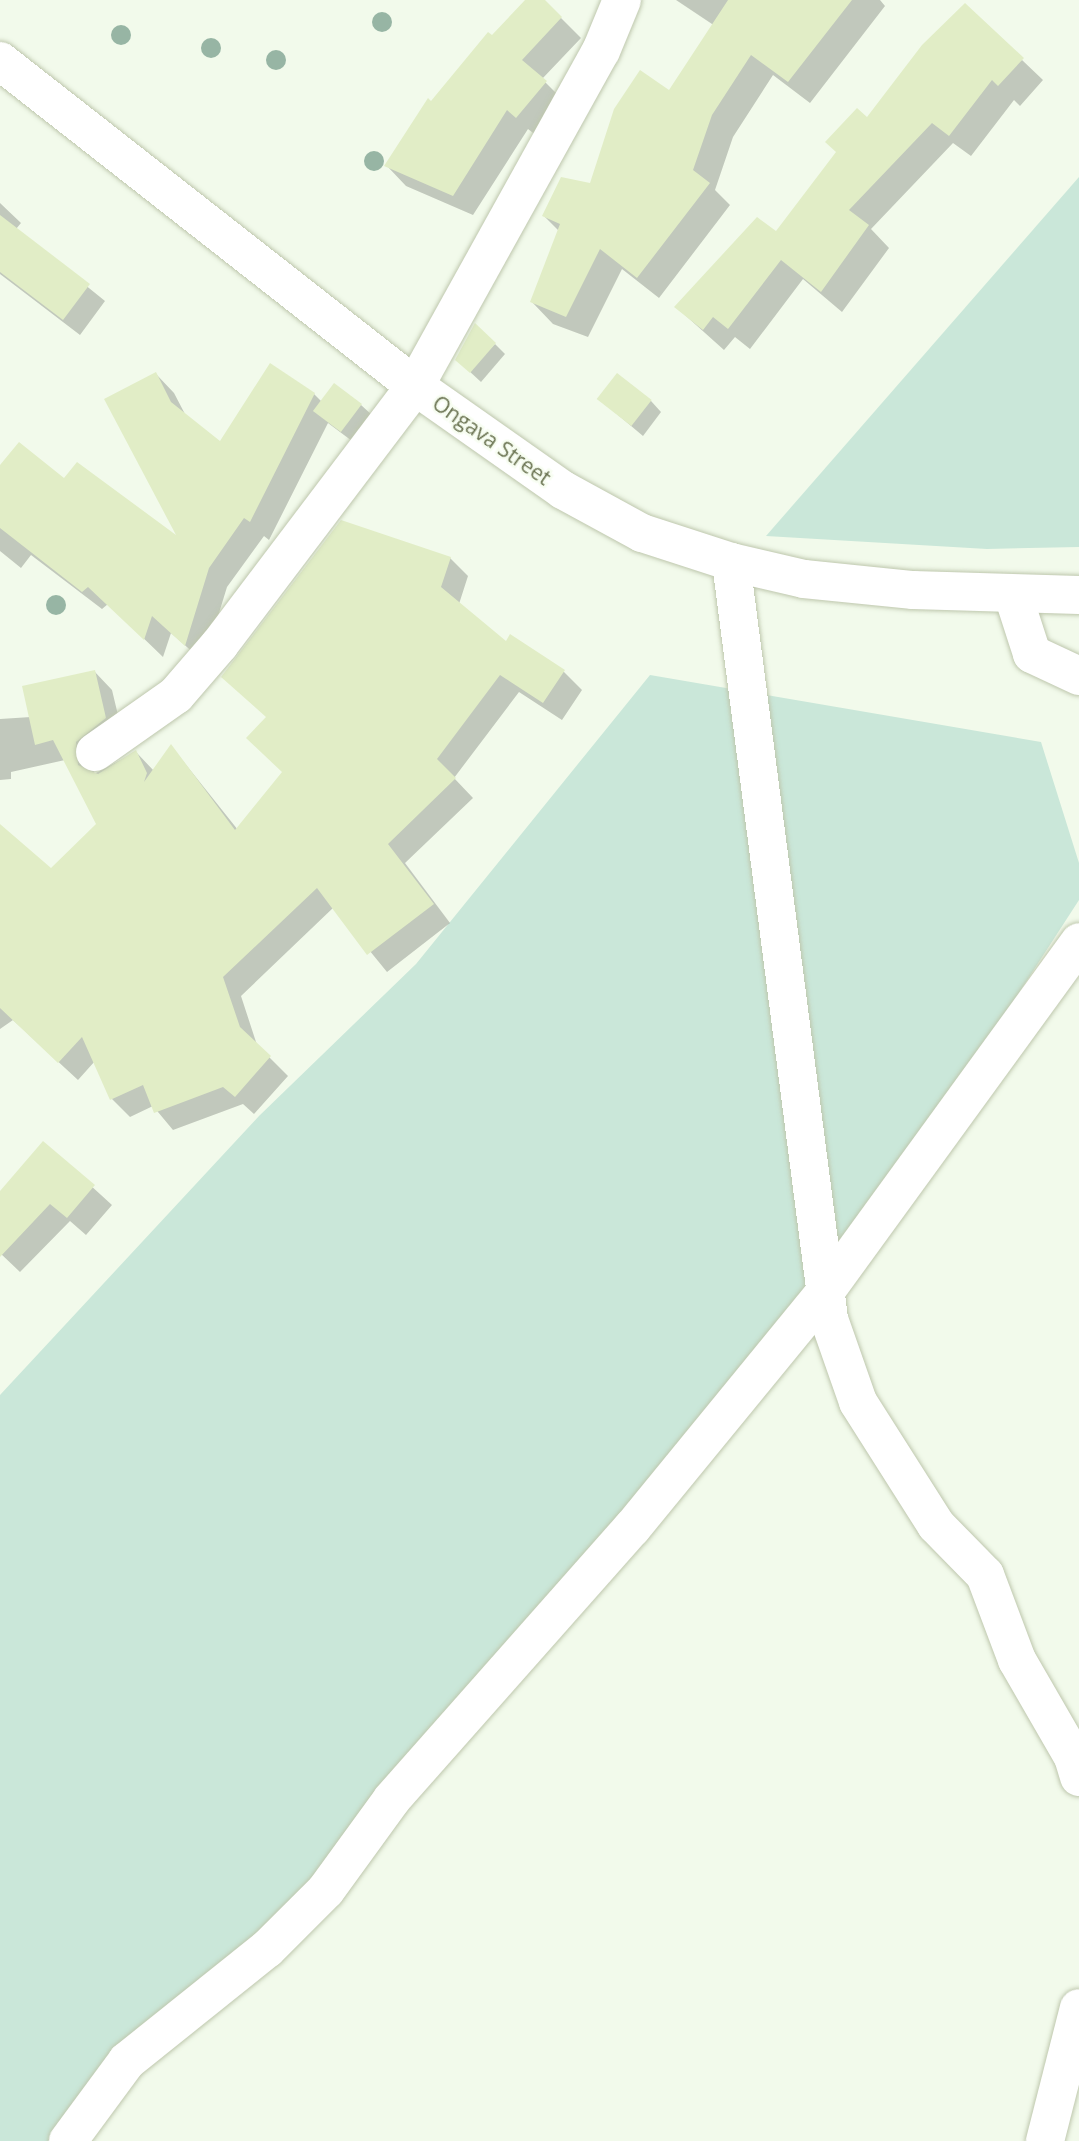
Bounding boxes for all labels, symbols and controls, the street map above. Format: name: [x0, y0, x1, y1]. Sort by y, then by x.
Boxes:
street label: Ongava Street: [428, 390, 556, 490]

